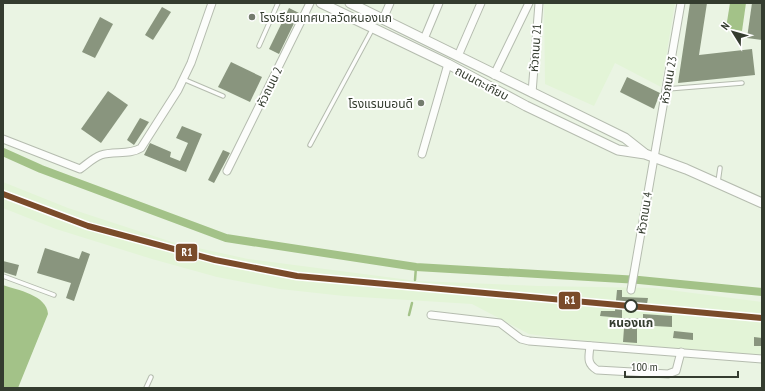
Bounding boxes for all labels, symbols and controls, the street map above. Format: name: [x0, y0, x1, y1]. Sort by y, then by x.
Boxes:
place label: โรงเรียนเทศบาลวัดหนองแก: [260, 10, 392, 25]
marker: โรงเรียนเทศบาลวัดหนองแก: [247, 12, 257, 22]
north arrow: [713, 12, 753, 52]
text: N: [718, 19, 732, 33]
street label: หัวถนน 21: [526, 23, 544, 73]
street label: หัวถนน 23: [656, 55, 680, 105]
street label: ถนนตะเกียบ: [453, 63, 511, 103]
street label: หัวถนน 2: [253, 64, 285, 110]
place label: โรงแรมนอนดี: [348, 96, 413, 111]
marker: โรงแรมนอนดี: [416, 98, 426, 108]
street label: หัวถนน 4: [633, 190, 655, 235]
line badge: R1: [175, 243, 198, 262]
text: R1: [182, 245, 192, 259]
line badge: R1: [558, 291, 581, 310]
text: R1: [565, 293, 575, 307]
marker: หนองแก: [624, 299, 638, 313]
place label: หนองแก: [609, 315, 653, 330]
scale bar: [625, 353, 738, 379]
text: 100 m: [631, 359, 658, 374]

